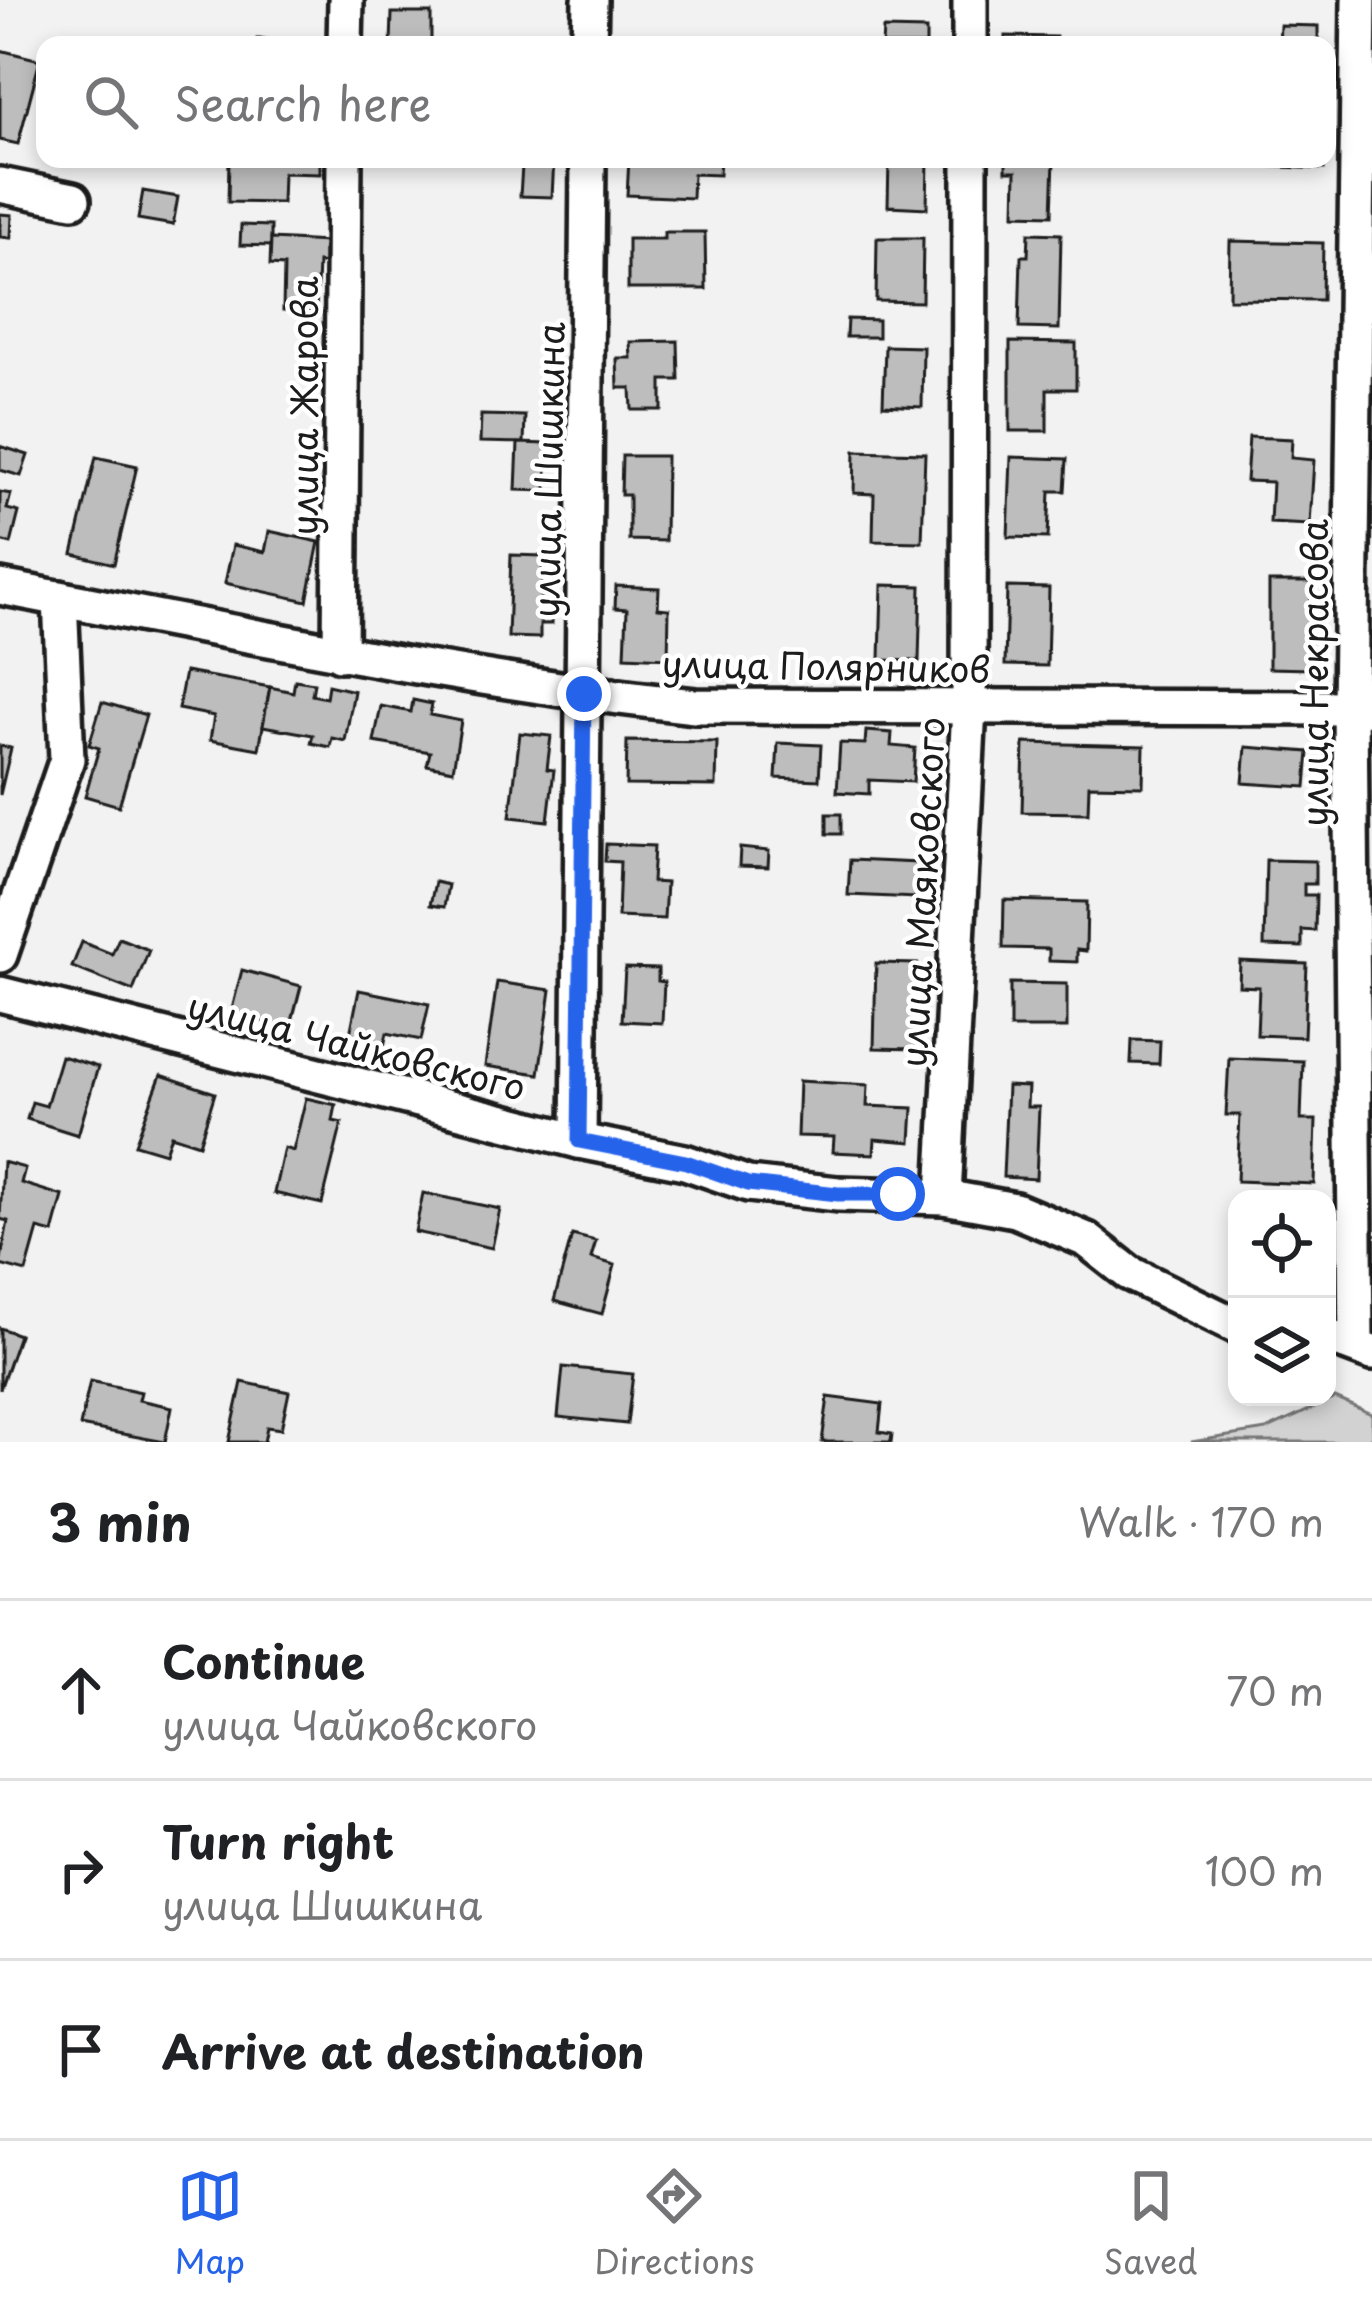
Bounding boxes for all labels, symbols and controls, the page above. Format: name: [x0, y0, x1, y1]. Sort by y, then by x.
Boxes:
search box: [36, 36, 1336, 168]
text: Search here: [174, 68, 431, 136]
icon: search: [78, 69, 144, 135]
street label: улица Жарова: [276, 276, 330, 536]
street label: улица Шишкина: [517, 321, 577, 618]
street label: улица Некрасова: [1286, 519, 1340, 827]
street label: улица Полярников: [661, 635, 991, 695]
route end: [557, 667, 611, 721]
street label: улица Маяковского: [885, 715, 957, 1069]
street label: улица Чайковского: [182, 977, 532, 1113]
route start: [871, 1167, 925, 1221]
map controls: [1228, 1190, 1336, 1406]
button: locate: [1228, 1190, 1336, 1298]
button: layers: [1228, 1298, 1336, 1406]
text: 3 min: [48, 1482, 192, 1559]
text: Walk · 170 m: [1078, 1491, 1324, 1550]
text: Continue: [162, 1626, 365, 1694]
icon: ahead: [48, 1657, 114, 1723]
text: 70 m: [1226, 1660, 1324, 1719]
text: улица Чайковского: [162, 1694, 537, 1753]
text: Turn right: [162, 1806, 394, 1874]
icon: right: [48, 1837, 114, 1903]
text: 100 m: [1205, 1840, 1324, 1899]
text: улица Шишкина: [162, 1874, 482, 1933]
text: Arrive at destination: [162, 2016, 645, 2084]
icon: arrive: [48, 2017, 114, 2083]
tab: Map: [175, 2163, 245, 2285]
tab: Directions: [594, 2163, 755, 2285]
tab: Saved: [1104, 2163, 1197, 2285]

